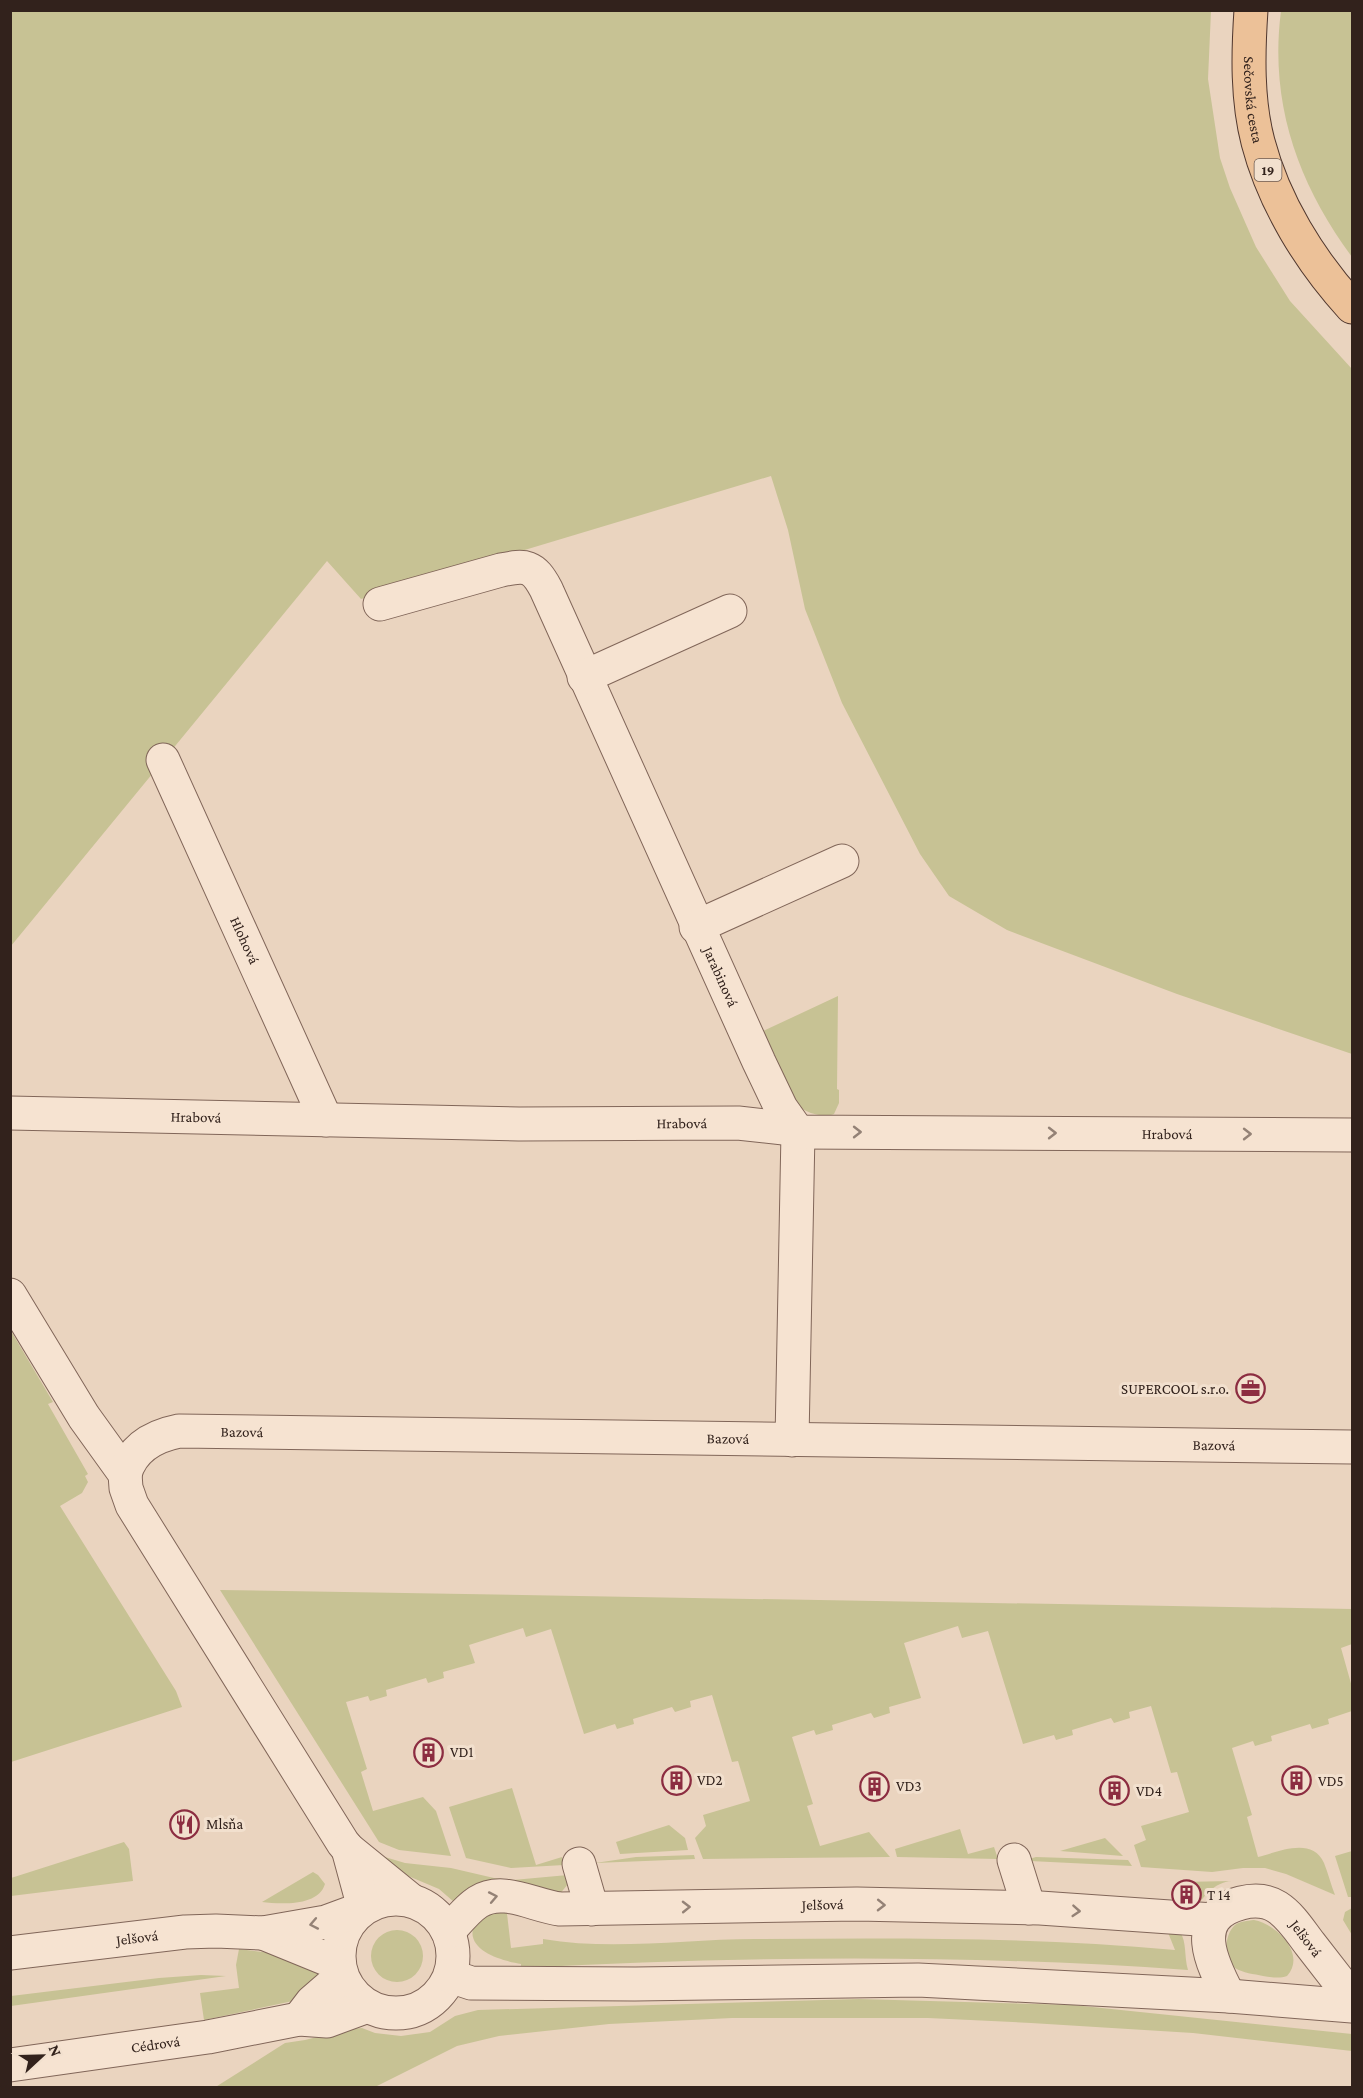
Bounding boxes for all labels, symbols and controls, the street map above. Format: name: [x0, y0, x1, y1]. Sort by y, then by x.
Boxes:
street label: Sečovská cesta: [1241, 56, 1266, 145]
road number: 19: [1254, 159, 1282, 181]
street label: Hlohová: [227, 914, 262, 967]
street label: Jarabinová: [698, 942, 741, 1009]
street label: Hrabová: [170, 1108, 222, 1126]
street label: Hrabová: [656, 1115, 707, 1131]
one-way arrow: [852, 1126, 861, 1139]
street label: Hrabová: [1142, 1126, 1193, 1142]
one-way arrow: [1047, 1127, 1056, 1140]
one-way arrow: [1242, 1128, 1251, 1140]
office icon: SUPERCOOL s.r.o.: [1234, 1373, 1266, 1405]
place label: SUPERCOOL s.r.o.: [1121, 1381, 1229, 1397]
street label: Bazová: [221, 1424, 263, 1440]
street label: Bazová: [706, 1430, 749, 1447]
street label: Bazová: [1192, 1437, 1235, 1453]
building icon: VD1: [413, 1736, 445, 1768]
place label: VD1: [450, 1744, 474, 1760]
building icon: VD2: [660, 1764, 692, 1796]
building icon: VD5: [1281, 1765, 1313, 1797]
building icon: VD3: [859, 1770, 891, 1802]
place label: VD2: [697, 1772, 723, 1788]
place label: VD5: [1318, 1773, 1344, 1789]
building icon: VD4: [1099, 1775, 1131, 1807]
place label: VD3: [896, 1778, 922, 1794]
place label: VD4: [1136, 1783, 1162, 1799]
restaurant icon: Mlsňa: [169, 1808, 201, 1840]
place label: Mlsňa: [206, 1816, 243, 1832]
building icon: T 14: [1170, 1879, 1202, 1911]
place label: T 14: [1207, 1887, 1231, 1903]
one-way arrow: [488, 1891, 498, 1904]
street label: Jelšová: [800, 1896, 844, 1914]
one-way arrow: [876, 1898, 885, 1911]
one-way arrow: [681, 1901, 690, 1913]
one-way arrow: [1071, 1904, 1080, 1917]
street label: Jelšová: [1285, 1915, 1325, 1960]
one-way arrow: [310, 1917, 320, 1930]
street label: Jelšová: [113, 1927, 159, 1949]
north arrow: [12, 2026, 72, 2086]
street label: Cédrová: [130, 2033, 181, 2056]
text: N: [46, 2042, 65, 2059]

